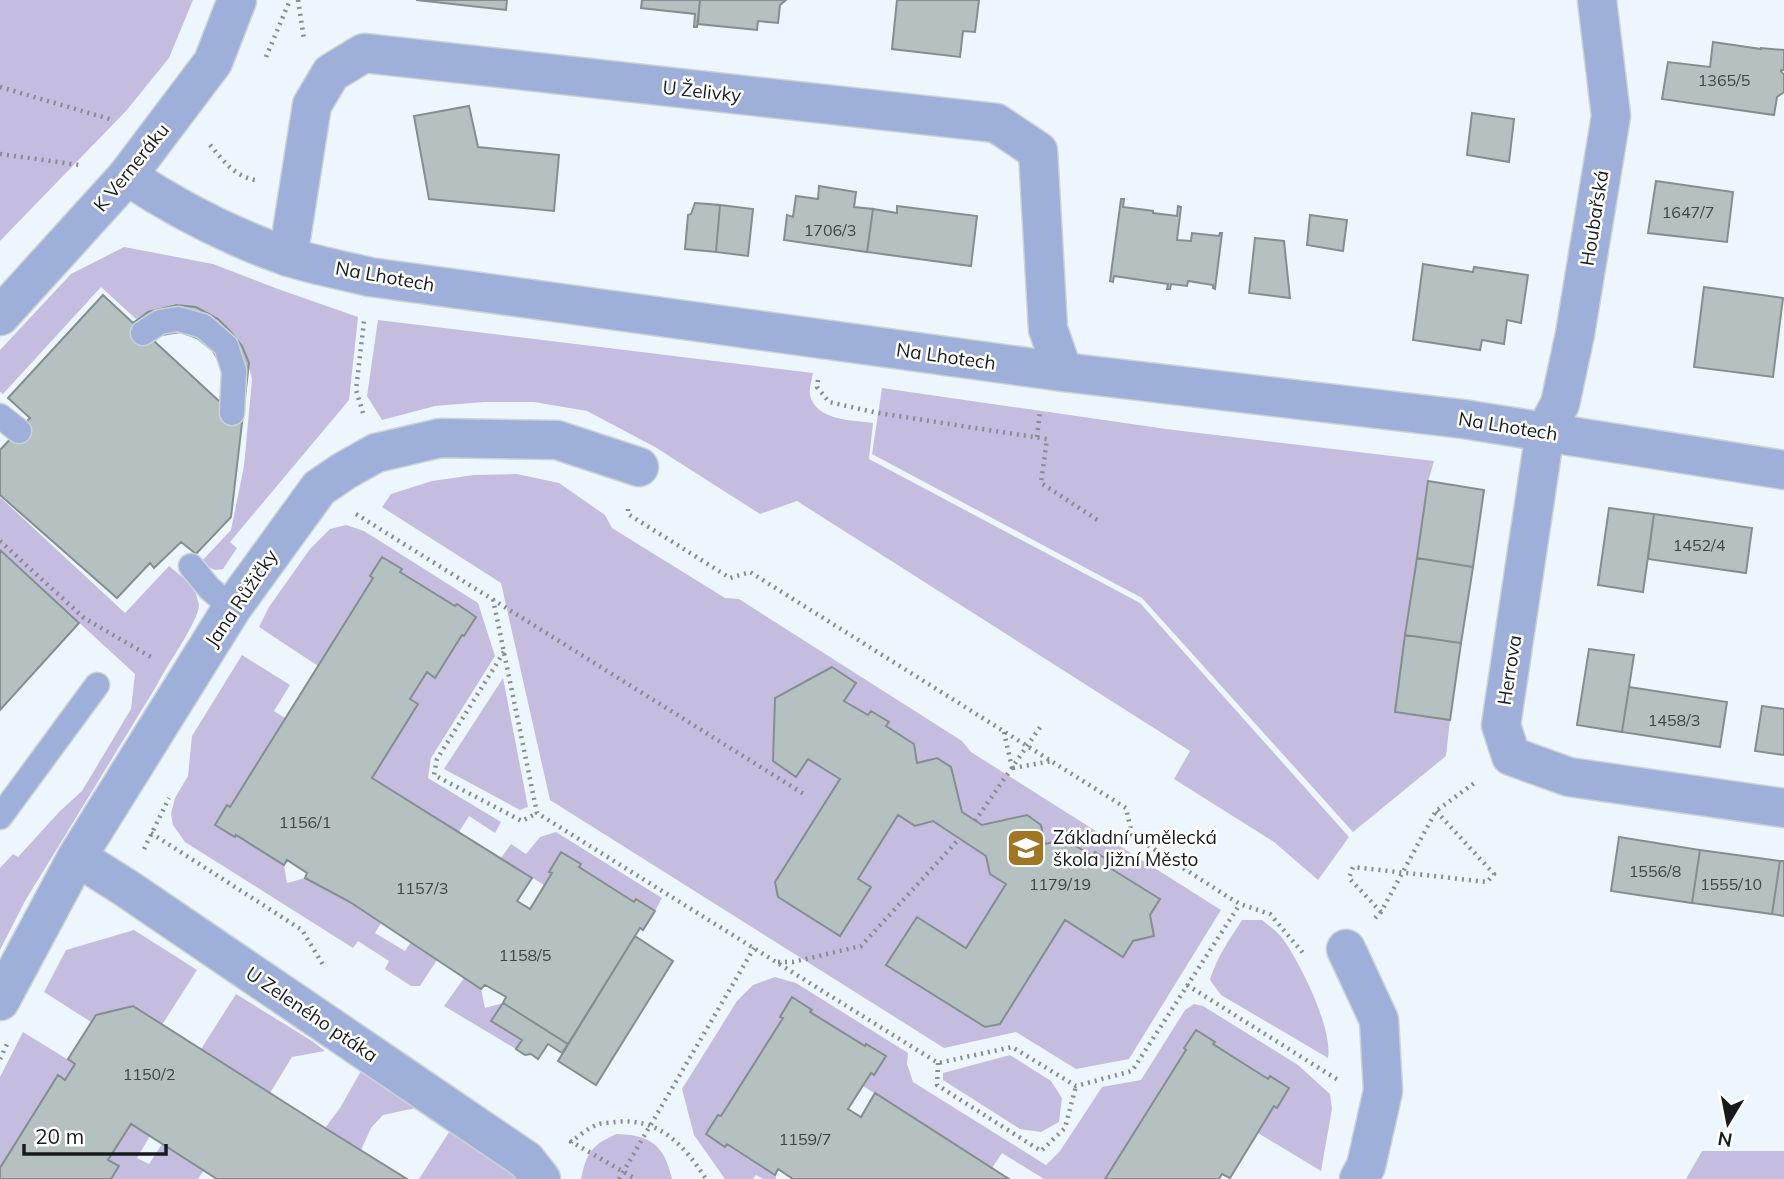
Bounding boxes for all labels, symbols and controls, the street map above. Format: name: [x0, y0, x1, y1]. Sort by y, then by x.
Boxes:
house number: 1365/5: [1698, 70, 1750, 90]
street label: U Želivky: [662, 75, 742, 107]
street label: K Verneráku: [88, 118, 174, 216]
street label: Houbařská: [1575, 168, 1613, 268]
house number: 1647/7: [1662, 202, 1714, 222]
house number: 1706/3: [804, 220, 856, 240]
street label: Na Lhotech: [334, 255, 436, 297]
street label: Na Lhotech: [895, 337, 997, 375]
street label: Na Lhotech: [1457, 406, 1559, 446]
house number: 1452/4: [1673, 535, 1726, 555]
street label: Jana Růžičky: [200, 545, 282, 651]
street label: Herrova: [1492, 633, 1526, 707]
house number: 1458/3: [1648, 710, 1700, 730]
house number: 1156/1: [279, 812, 331, 832]
place label: Základní umělecká škola Jižní Město: [1053, 825, 1217, 871]
school or university icon: Základní umělecká škola Jižní Město: [1005, 827, 1047, 869]
house number: 1556/8: [1629, 861, 1681, 881]
house number: 1179/19: [1029, 874, 1091, 894]
house number: 1555/10: [1700, 874, 1762, 894]
house number: 1157/3: [396, 878, 448, 898]
house number: 1158/5: [499, 945, 551, 965]
street label: U Zeleného ptáka: [241, 961, 383, 1067]
house number: 1150/2: [123, 1064, 175, 1084]
north arrow: [1693, 1088, 1763, 1158]
scale bar: [24, 1112, 166, 1156]
text: 20 m: [35, 1123, 84, 1149]
text: N: [1716, 1127, 1734, 1153]
house number: 1159/7: [779, 1129, 831, 1149]

